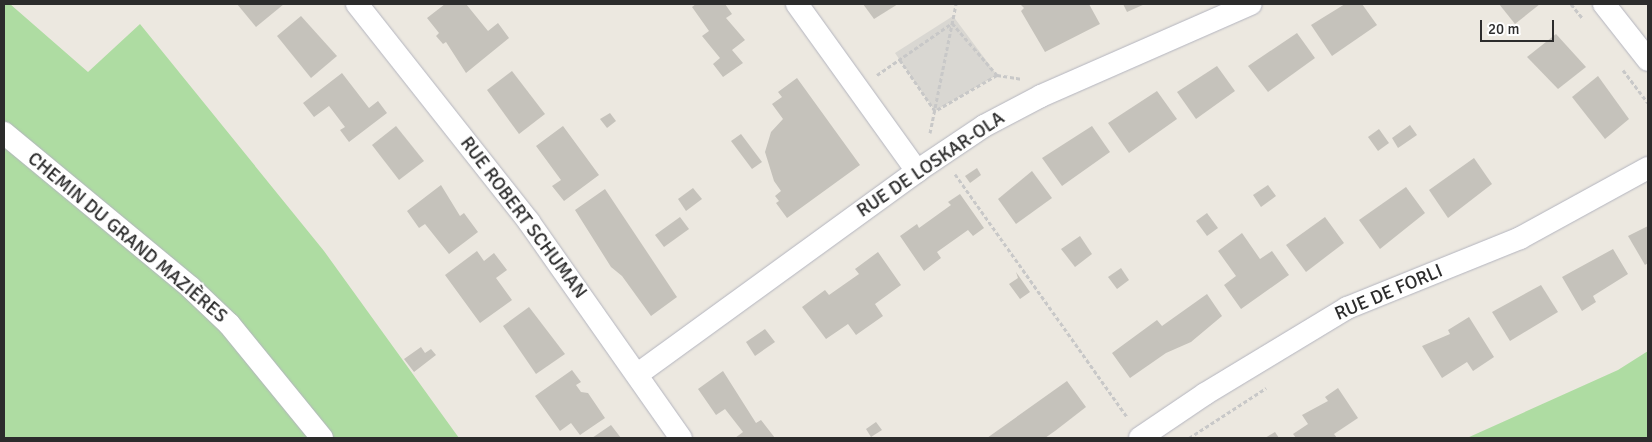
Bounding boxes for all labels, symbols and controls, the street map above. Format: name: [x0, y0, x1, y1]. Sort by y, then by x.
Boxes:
scale bar: [1482, 10, 1556, 42]
text: 20 m: [1488, 20, 1519, 38]
street label: RUE DE LOSKAR-OLA: [853, 107, 1009, 223]
street label: RUE ROBERT SCHUMAN: [455, 133, 591, 303]
street label: CHEMIN DU GRAND MAZIÈRES: [23, 148, 231, 328]
street label: RUE DE FORLI: [1332, 260, 1446, 326]

